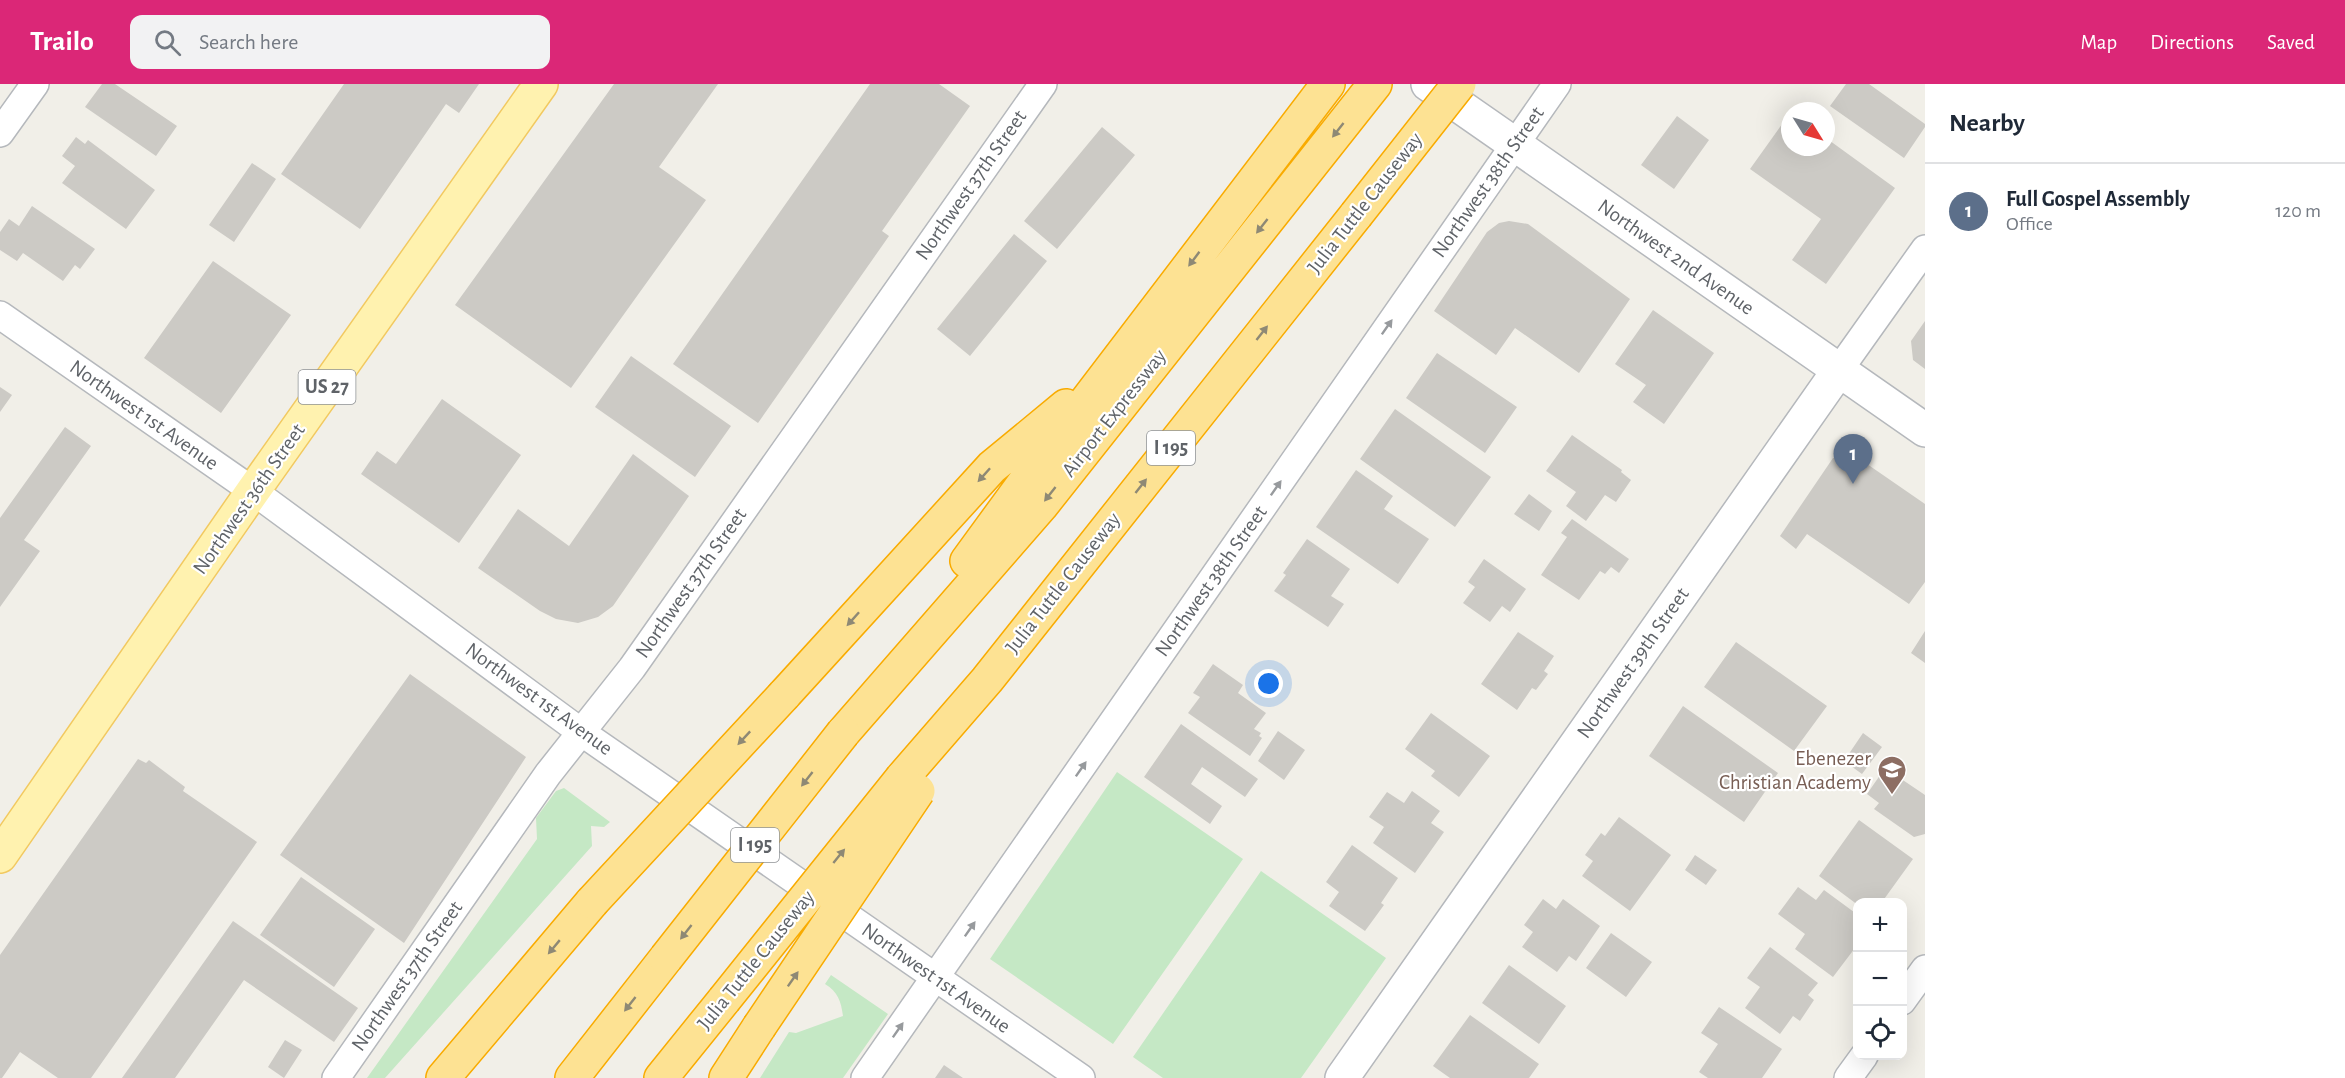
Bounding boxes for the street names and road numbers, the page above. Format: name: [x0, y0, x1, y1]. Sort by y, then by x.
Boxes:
street label: Northwest 38th Street: [1428, 103, 1548, 261]
street label: Northwest 37th Street: [912, 106, 1031, 264]
street label: Julia Tuttle Causeway: [1304, 128, 1426, 277]
street label: Northwest 2nd Avenue: [1594, 195, 1758, 319]
street label: Airport Expressway: [1058, 345, 1170, 481]
street label: Northwest 1st Avenue: [66, 356, 222, 474]
road number: US 27: [298, 370, 356, 404]
street label: Northwest 36th Street: [189, 420, 309, 578]
road number: I 195: [1147, 431, 1195, 465]
street label: Northwest 38th Street: [1151, 502, 1271, 660]
street label: Northwest 37th Street: [632, 504, 751, 662]
street label: Julia Tuttle Causeway: [1002, 508, 1124, 657]
street label: Northwest 39th Street: [1573, 584, 1693, 742]
street label: Northwest 1st Avenue: [462, 639, 616, 759]
road number: I 195: [731, 828, 779, 862]
street label: Julia Tuttle Causeway: [694, 886, 818, 1034]
street label: Northwest 37th Street: [348, 897, 467, 1055]
street label: Northwest 1st Avenue: [858, 919, 1014, 1037]

